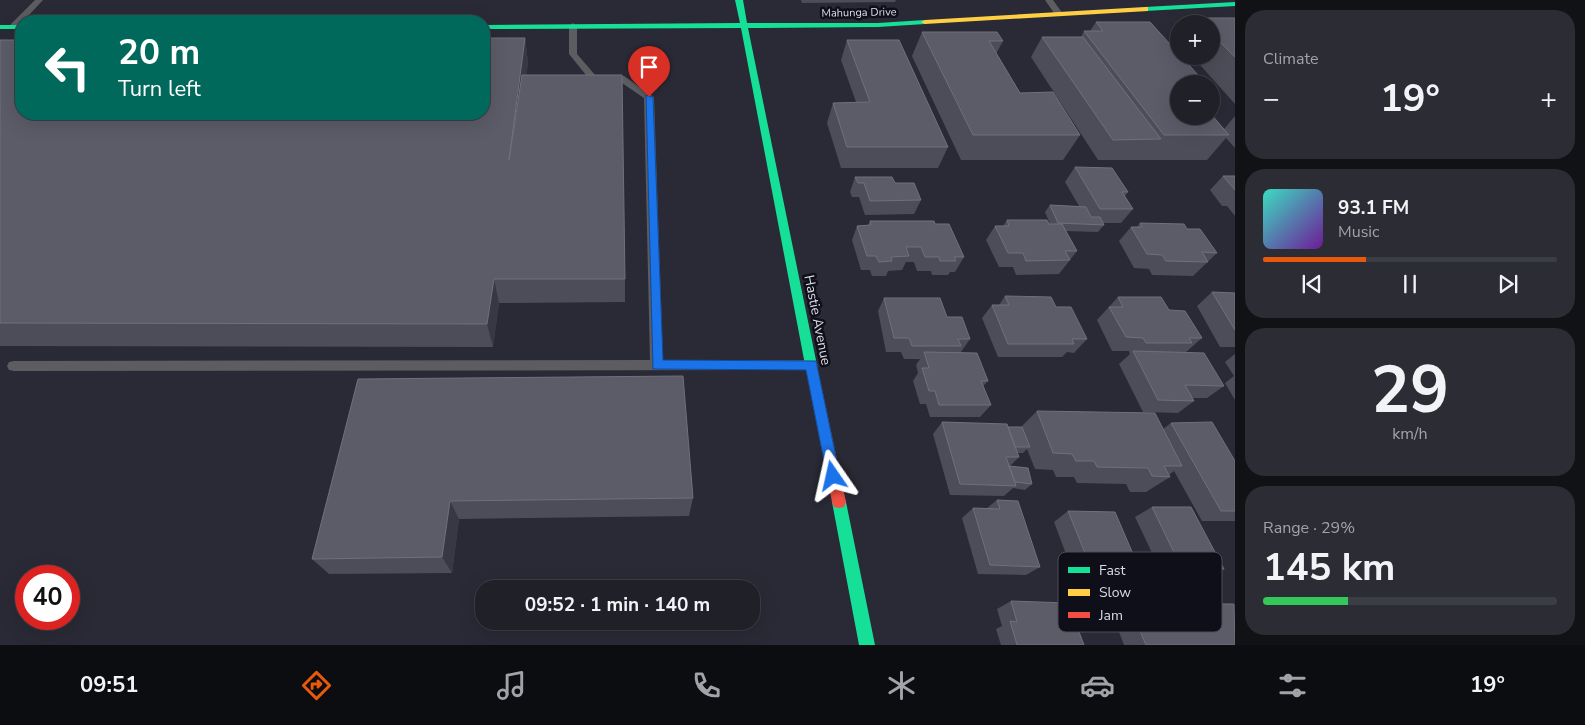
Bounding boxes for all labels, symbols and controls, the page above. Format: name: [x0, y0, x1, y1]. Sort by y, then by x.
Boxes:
street label: Mahunga Drive: [821, 4, 897, 21]
map controls: [1170, 15, 1220, 125]
button: +: [1170, 15, 1220, 65]
text: 20 m: [118, 29, 200, 76]
icon: left: [35, 35, 100, 100]
pin: [628, 46, 670, 97]
text: Climate: [1263, 48, 1318, 70]
icon: arrive: [635, 53, 663, 81]
text: 19°: [1380, 73, 1440, 124]
text: Turn left: [118, 74, 201, 104]
button: −: [1170, 75, 1220, 125]
text: −: [1263, 80, 1280, 118]
text: +: [1540, 80, 1557, 118]
text: 93.1 FM: [1338, 195, 1409, 221]
text: Music: [1338, 221, 1379, 243]
icon: previous: [1298, 270, 1326, 298]
icon: pause: [1396, 270, 1424, 298]
icon: next: [1494, 270, 1522, 298]
street label: Hastie Avenue: [799, 273, 836, 367]
text: 29: [1371, 346, 1449, 435]
text: km/h: [1392, 423, 1428, 445]
position arrow: [806, 449, 858, 501]
text: Range · 29%: [1263, 517, 1355, 539]
text: 145 km: [1263, 542, 1395, 593]
legend: [1058, 552, 1222, 632]
text: Fast: [1099, 561, 1125, 580]
speed limit sign: 40: [15, 565, 80, 630]
text: Slow: [1099, 583, 1131, 602]
text: 09:52 · 1 min · 140 m: [525, 592, 710, 618]
text: Jam: [1098, 606, 1123, 625]
icon: directions: [299, 668, 334, 703]
icon: music: [494, 668, 529, 703]
icon: phone: [689, 668, 724, 703]
icon: climate: [884, 668, 919, 703]
icon: car: [1080, 668, 1115, 703]
icon: filters: [1275, 668, 1310, 703]
text: 09:51: [80, 670, 138, 700]
text: 19°: [1470, 670, 1505, 700]

